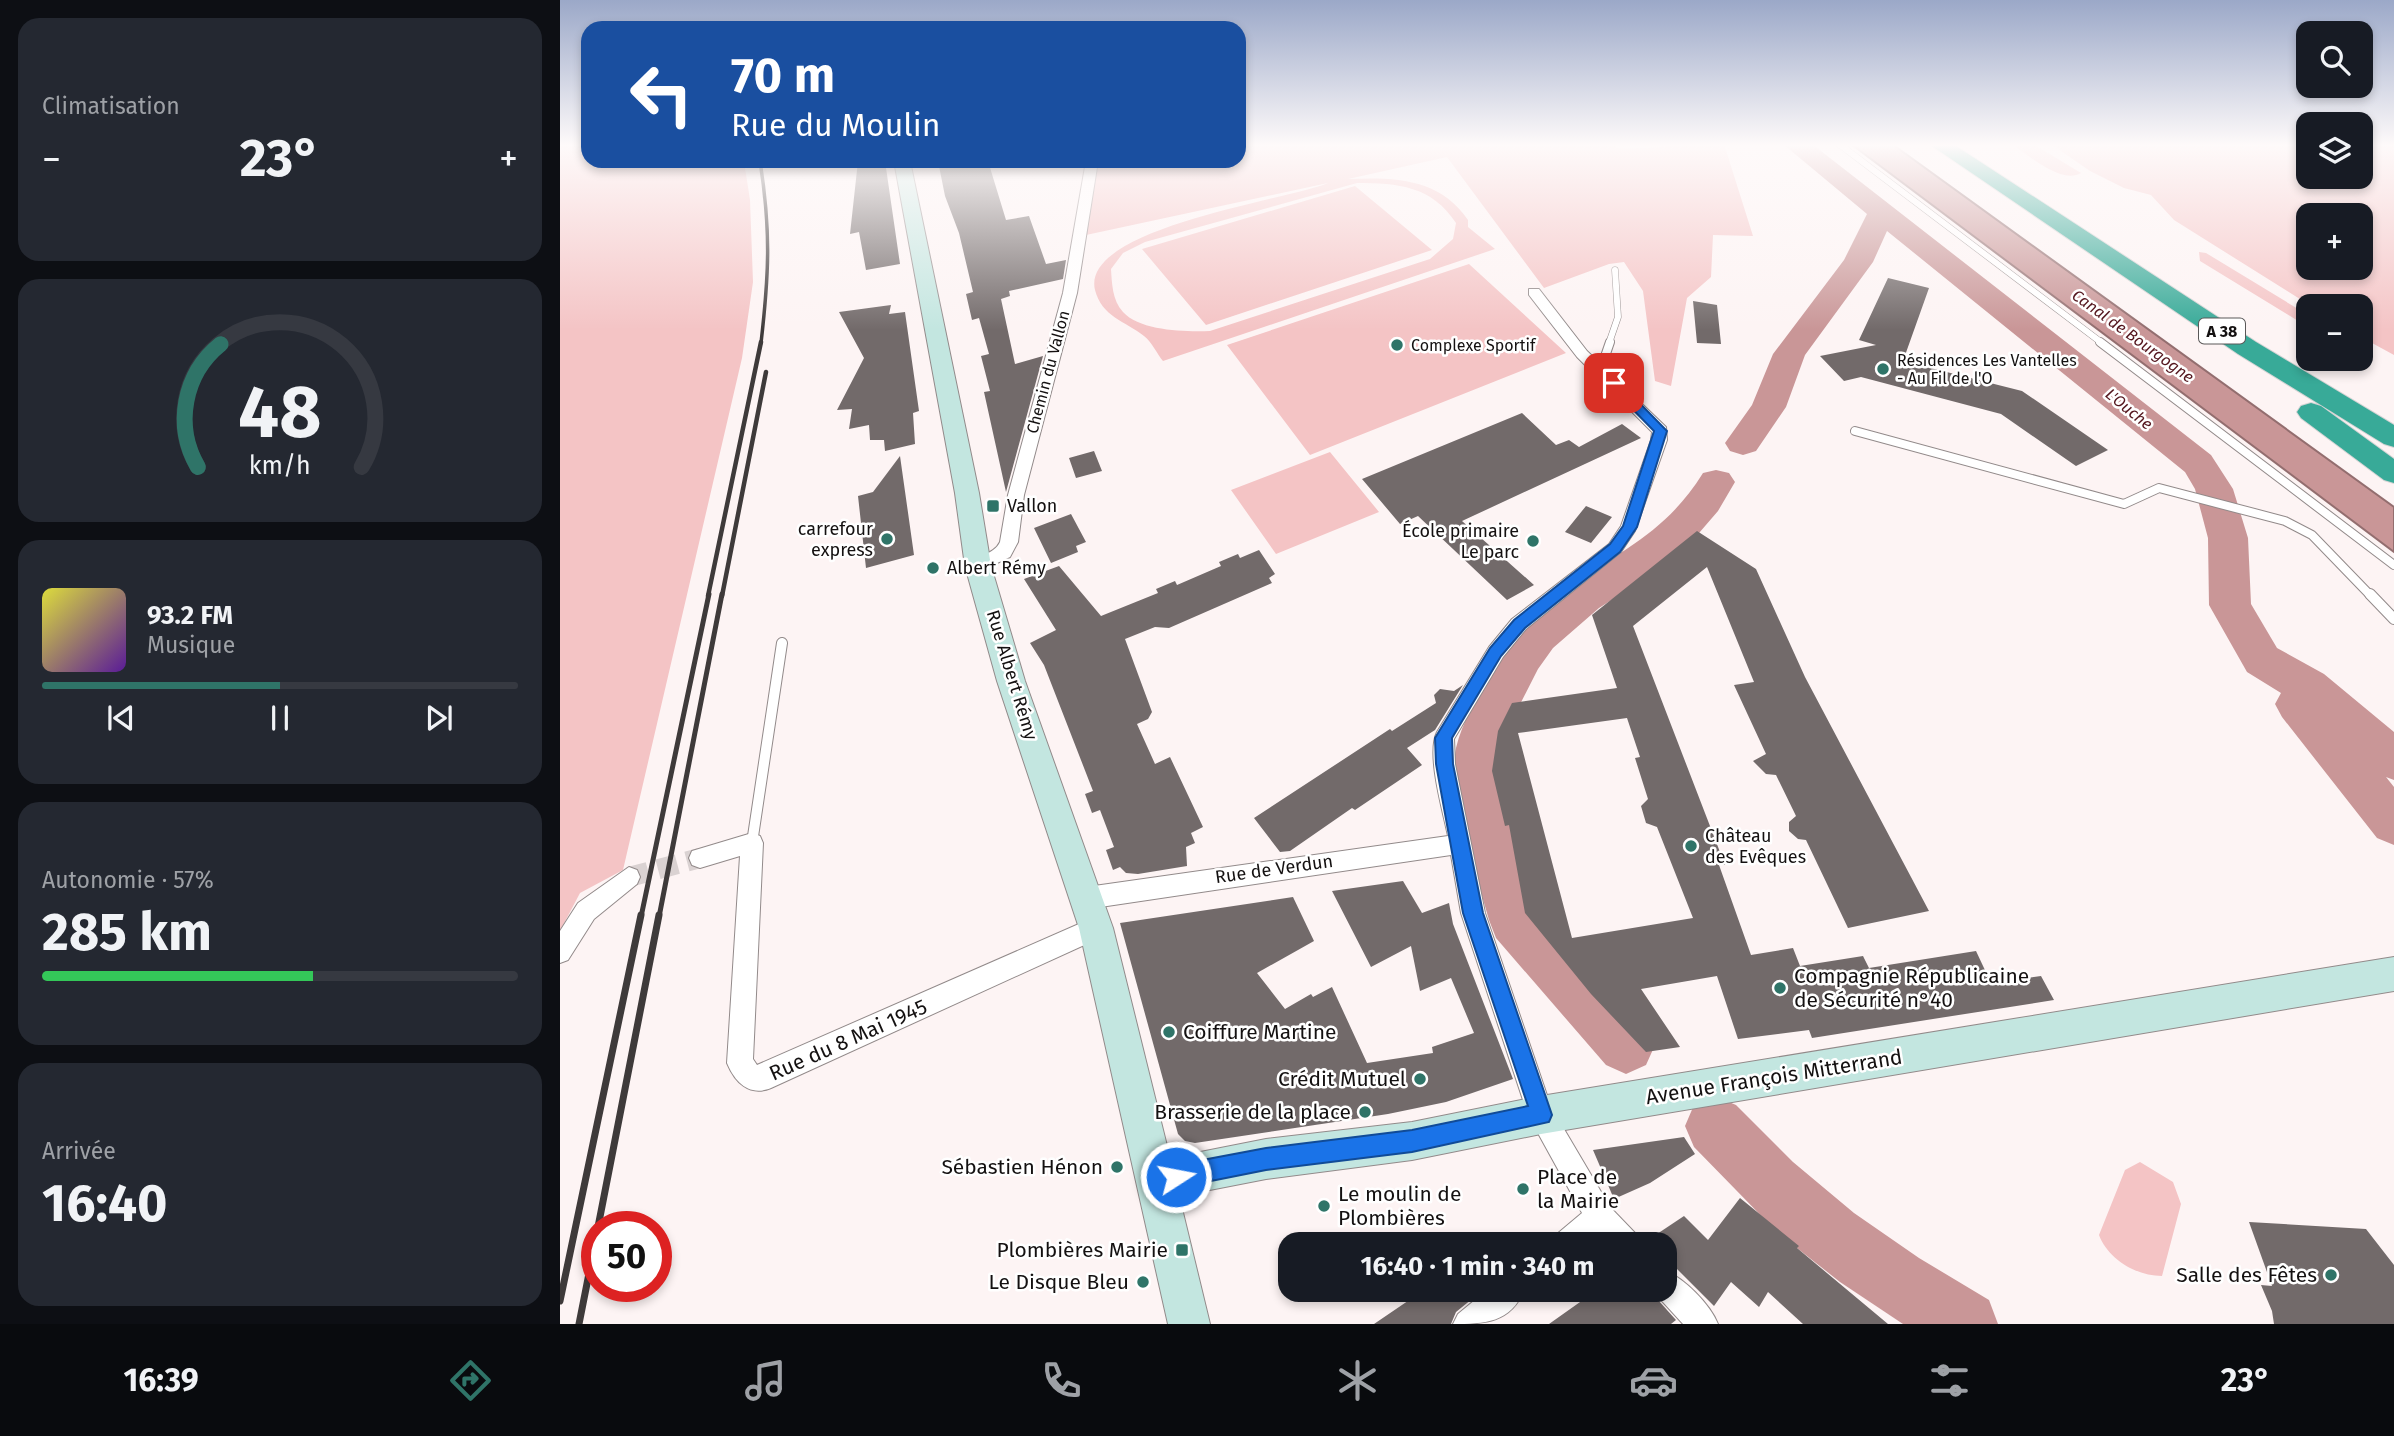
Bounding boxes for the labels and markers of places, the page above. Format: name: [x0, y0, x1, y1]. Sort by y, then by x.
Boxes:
place label: Complexe Sportif: [1411, 336, 1537, 355]
marker: Complexe Sportif: [1389, 337, 1405, 353]
place label: Résidences Les Vantelles - Au Fil de l'O: [1897, 351, 2077, 388]
pin: [1584, 353, 1644, 413]
marker: Résidences Les Vantelles - Au Fil de l'O: [1875, 361, 1891, 377]
place label: Vallon: [1007, 495, 1057, 517]
marker: Vallon: [985, 498, 1001, 514]
place label: carrefour express: [798, 518, 873, 561]
place label: École primaire Le parc: [1402, 519, 1519, 563]
marker: carrefour express: [879, 531, 895, 547]
marker: École primaire Le parc: [1525, 533, 1541, 549]
place label: Albert Rémy: [947, 557, 1046, 579]
marker: Albert Rémy: [925, 560, 941, 576]
place label: Château des Evêques: [1705, 825, 1806, 868]
marker: Château des Evêques: [1683, 838, 1699, 854]
place label: Compagnie Républicaine de Sécurité n°40: [1794, 963, 2029, 1013]
marker: Compagnie Républicaine de Sécurité n°40: [1772, 980, 1788, 996]
place label: Coiffure Martine: [1183, 1019, 1336, 1045]
marker: Coiffure Martine: [1161, 1024, 1177, 1040]
place label: Crédit Mutuel: [1278, 1066, 1406, 1092]
marker: Crédit Mutuel: [1412, 1071, 1428, 1087]
place label: Brasserie de la place: [1154, 1099, 1351, 1125]
marker: Brasserie de la place: [1357, 1104, 1373, 1120]
place label: Sébastien Hénon: [941, 1154, 1103, 1180]
marker: Sébastien Hénon: [1109, 1159, 1125, 1175]
place label: Place de la Mairie: [1537, 1164, 1619, 1214]
place label: Le moulin de Plombières: [1338, 1181, 1461, 1231]
marker: Place de la Mairie: [1515, 1181, 1531, 1197]
marker: Le moulin de Plombières: [1316, 1198, 1332, 1214]
place label: Plombières Mairie: [996, 1237, 1168, 1263]
marker: Plombières Mairie: [1174, 1242, 1190, 1258]
place label: Salle des Fêtes: [2176, 1262, 2317, 1288]
marker: Salle des Fêtes: [2323, 1267, 2339, 1283]
place label: Le Disque Bleu: [989, 1269, 1129, 1295]
marker: Le Disque Bleu: [1135, 1274, 1151, 1290]

